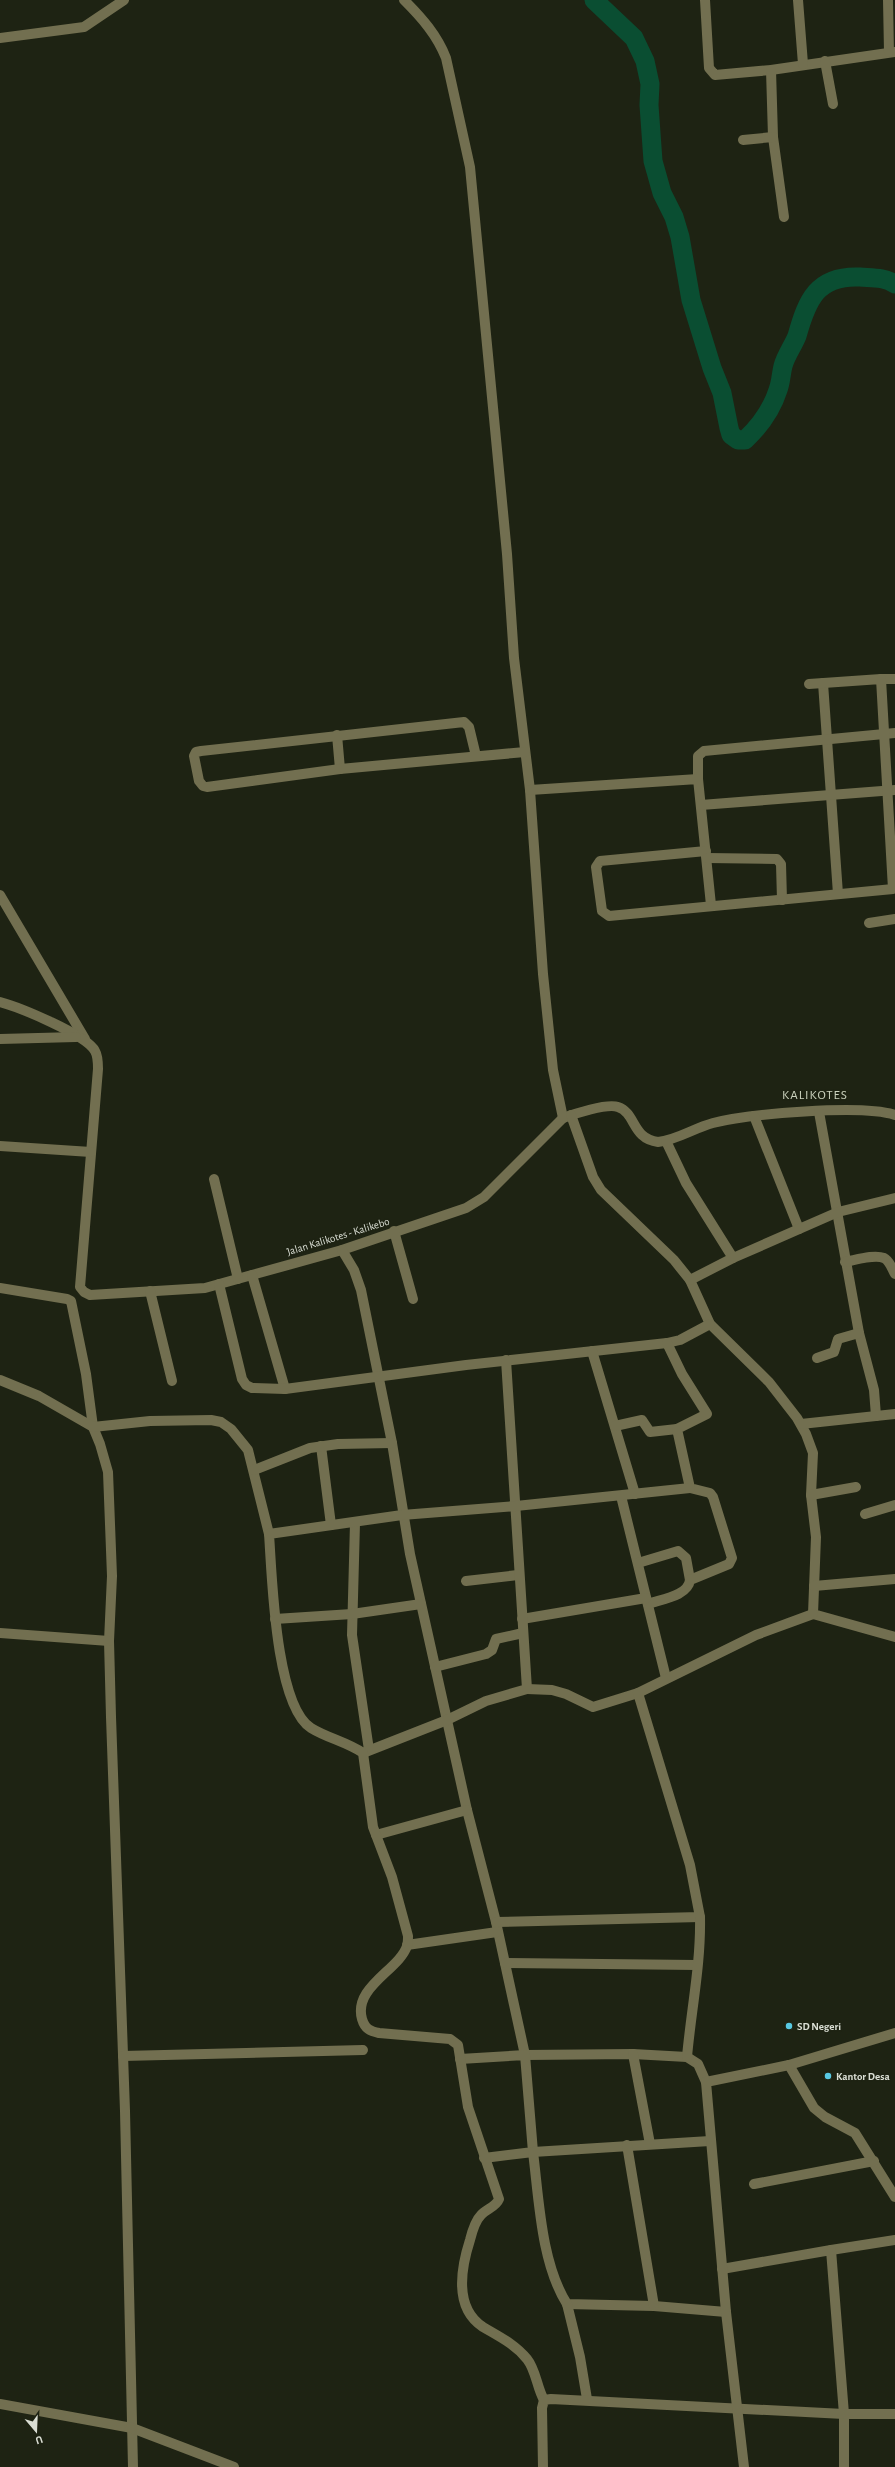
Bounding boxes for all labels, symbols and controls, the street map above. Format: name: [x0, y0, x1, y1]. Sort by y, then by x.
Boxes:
district label: KALIKOTES: [782, 1089, 848, 1102]
street label: Jalan Kalikotes - Kalikebo: [285, 1216, 391, 1257]
marker: SD Negeri: [784, 2021, 794, 2031]
place label: SD Negeri: [797, 2021, 841, 2032]
marker: Kantor Desa: [823, 2071, 833, 2081]
place label: Kantor Desa: [836, 2071, 890, 2082]
north arrow: [16, 2411, 56, 2451]
text: U: [34, 2434, 44, 2446]

